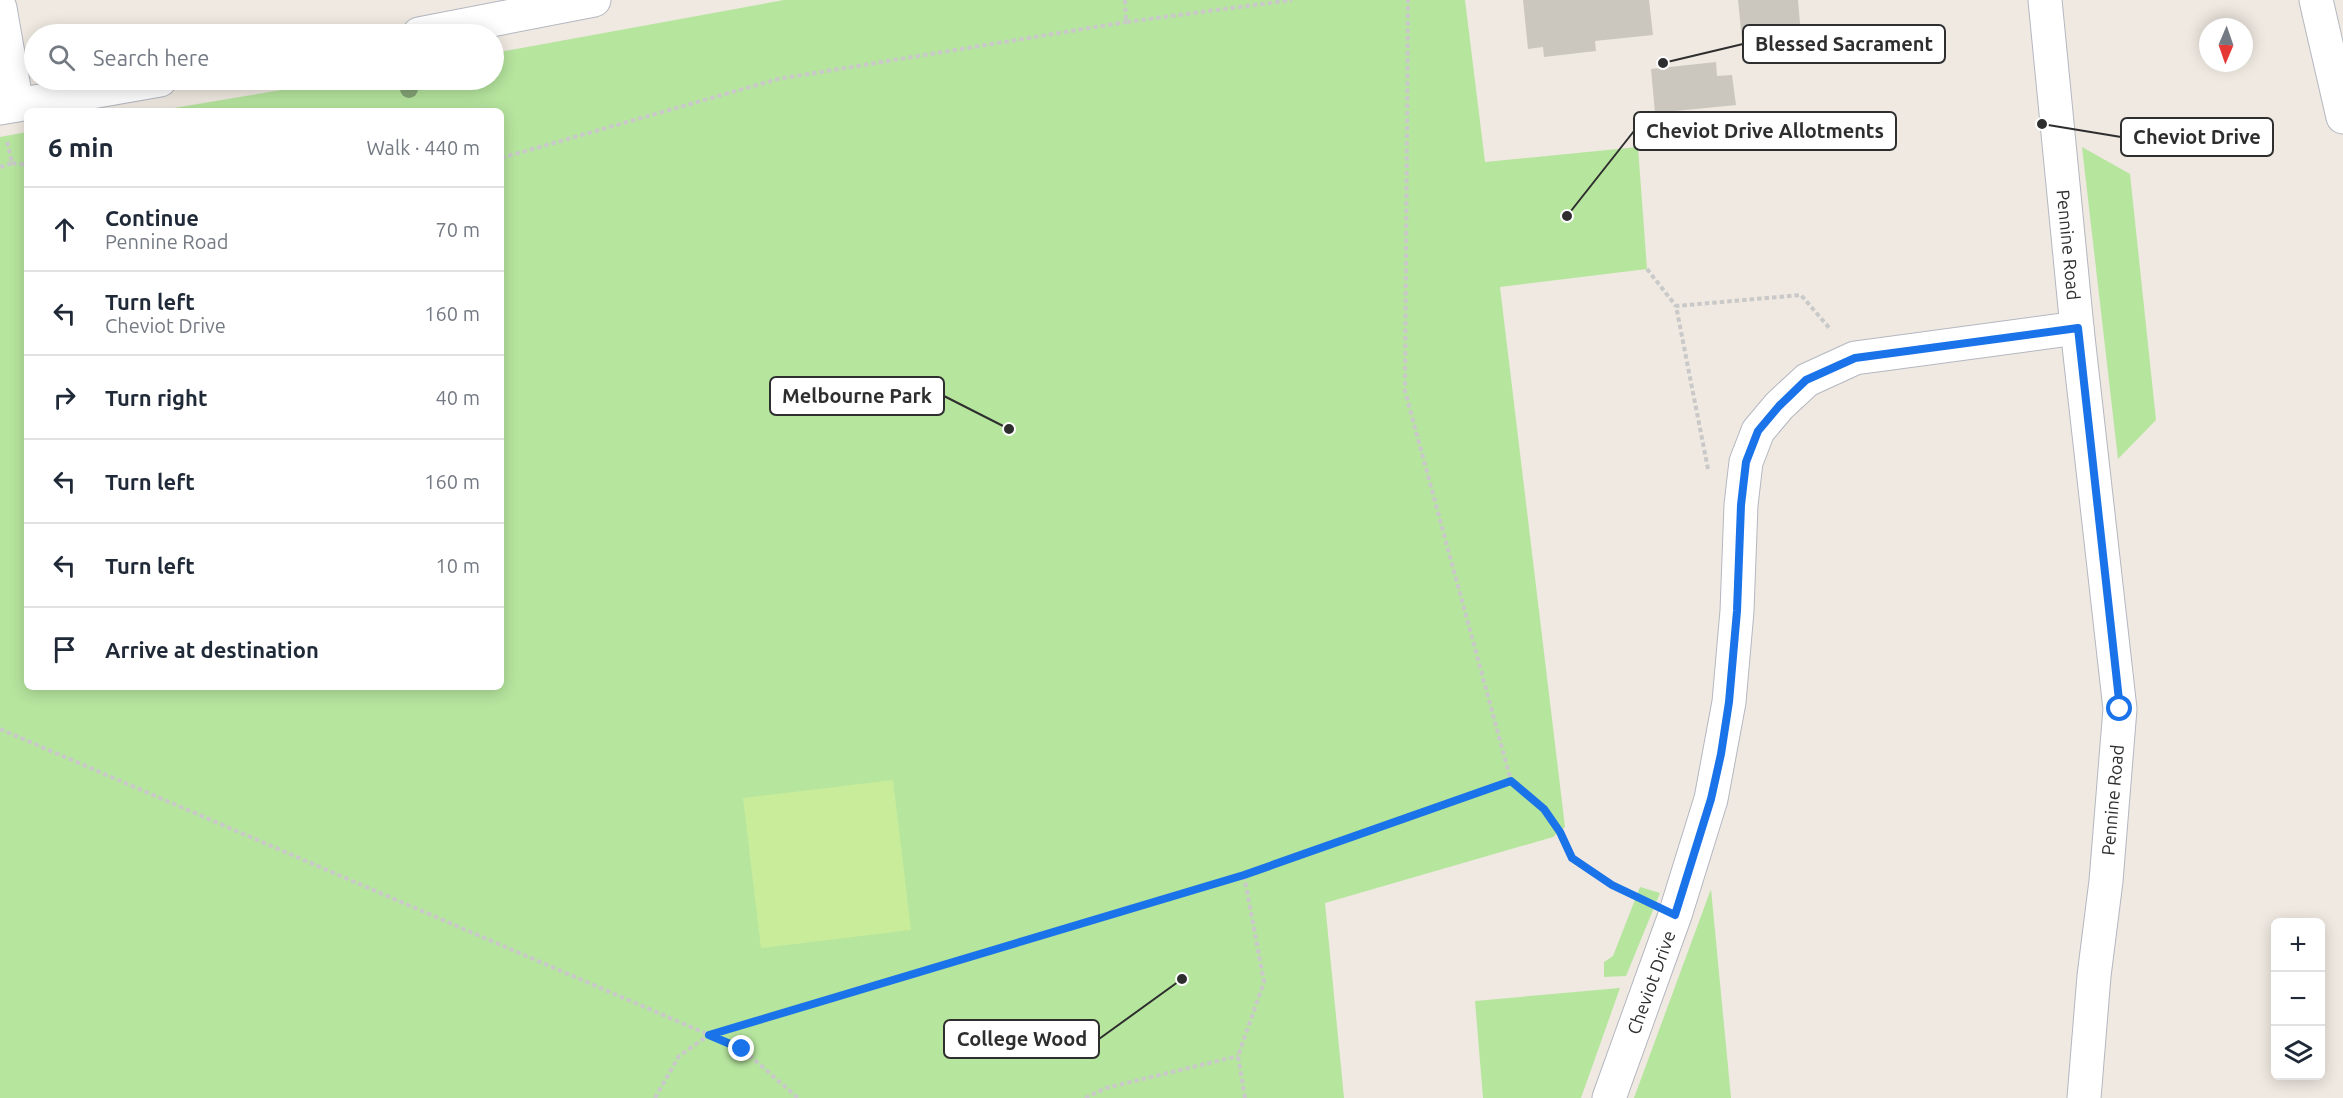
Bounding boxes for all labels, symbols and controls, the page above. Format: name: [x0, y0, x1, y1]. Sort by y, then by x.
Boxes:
north arrow: [2199, 18, 2253, 72]
search box: [24, 24, 504, 90]
callout: Blessed Sacrament: [1743, 25, 1945, 63]
text: Blessed Sacrament: [1755, 32, 1933, 55]
icon: search: [45, 41, 78, 74]
text: Search here: [93, 45, 209, 70]
callout: Cheviot Drive Allotments: [1634, 112, 1896, 150]
callout: Cheviot Drive: [2121, 118, 2273, 156]
text: Cheviot Drive Allotments: [1646, 119, 1884, 142]
text: Cheviot Drive: [2133, 125, 2261, 148]
text: 6 min: [48, 133, 114, 162]
text: Walk · 440 m: [367, 136, 480, 159]
street label: Pennine Road: [2054, 189, 2084, 301]
text: Continue: [105, 205, 199, 230]
icon: ahead: [48, 213, 81, 246]
text: 70 m: [436, 218, 480, 241]
text: Pennine Road: [105, 230, 228, 253]
text: Turn left: [105, 289, 195, 314]
icon: left: [48, 297, 81, 330]
text: 160 m: [424, 302, 480, 325]
text: Cheviot Drive: [105, 314, 226, 337]
callout: Melbourne Park: [770, 377, 944, 415]
icon: right: [48, 381, 81, 414]
text: Melbourne Park: [782, 384, 932, 407]
text: Turn right: [105, 385, 207, 410]
text: 40 m: [436, 386, 480, 409]
icon: left: [48, 465, 81, 498]
text: Turn left: [105, 469, 195, 494]
text: 160 m: [424, 470, 480, 493]
icon: left: [48, 549, 81, 582]
text: Turn left: [105, 553, 195, 578]
text: 10 m: [436, 554, 480, 577]
icon: arrive: [48, 633, 81, 666]
text: Arrive at destination: [105, 637, 319, 662]
route start: [2106, 695, 2132, 721]
street label: Pennine Road: [2097, 744, 2127, 856]
map controls: [2271, 918, 2325, 1080]
button: +: [2271, 918, 2325, 972]
street label: Cheviot Drive: [1623, 928, 1679, 1037]
button: −: [2271, 972, 2325, 1026]
callout: College Wood: [944, 1020, 1099, 1058]
button: layers: [2271, 1026, 2325, 1080]
text: College Wood: [957, 1027, 1087, 1050]
route end: [728, 1035, 754, 1061]

